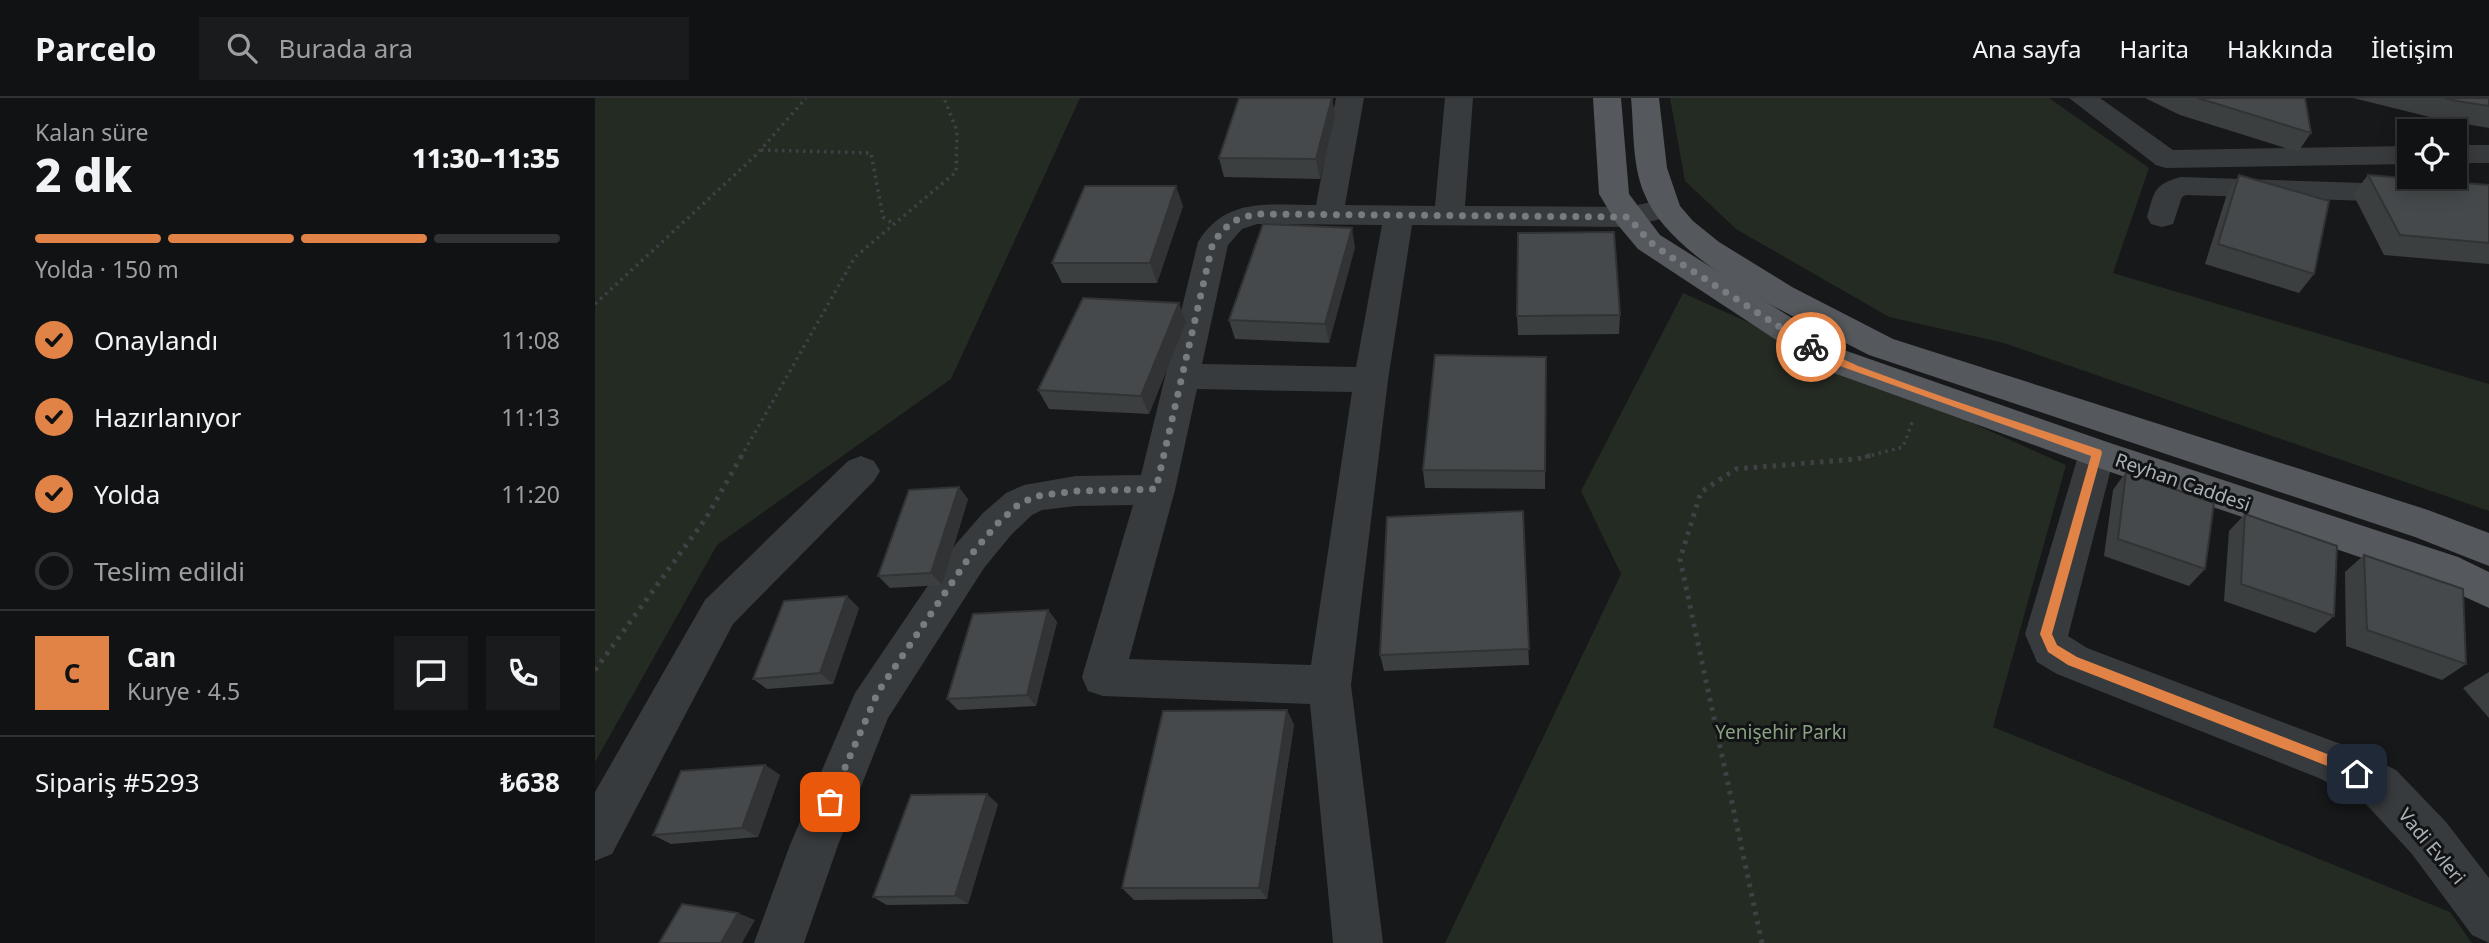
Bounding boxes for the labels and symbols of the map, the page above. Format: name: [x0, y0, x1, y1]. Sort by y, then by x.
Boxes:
courier: [1776, 312, 1846, 382]
street label: Reyhan Caddesi: [2112, 447, 2254, 517]
park label: Yenişehir Parkı: [1715, 719, 1847, 745]
pin: [2327, 744, 2387, 804]
pin: [800, 772, 860, 832]
street label: Vadi Evleri: [2393, 802, 2471, 890]

